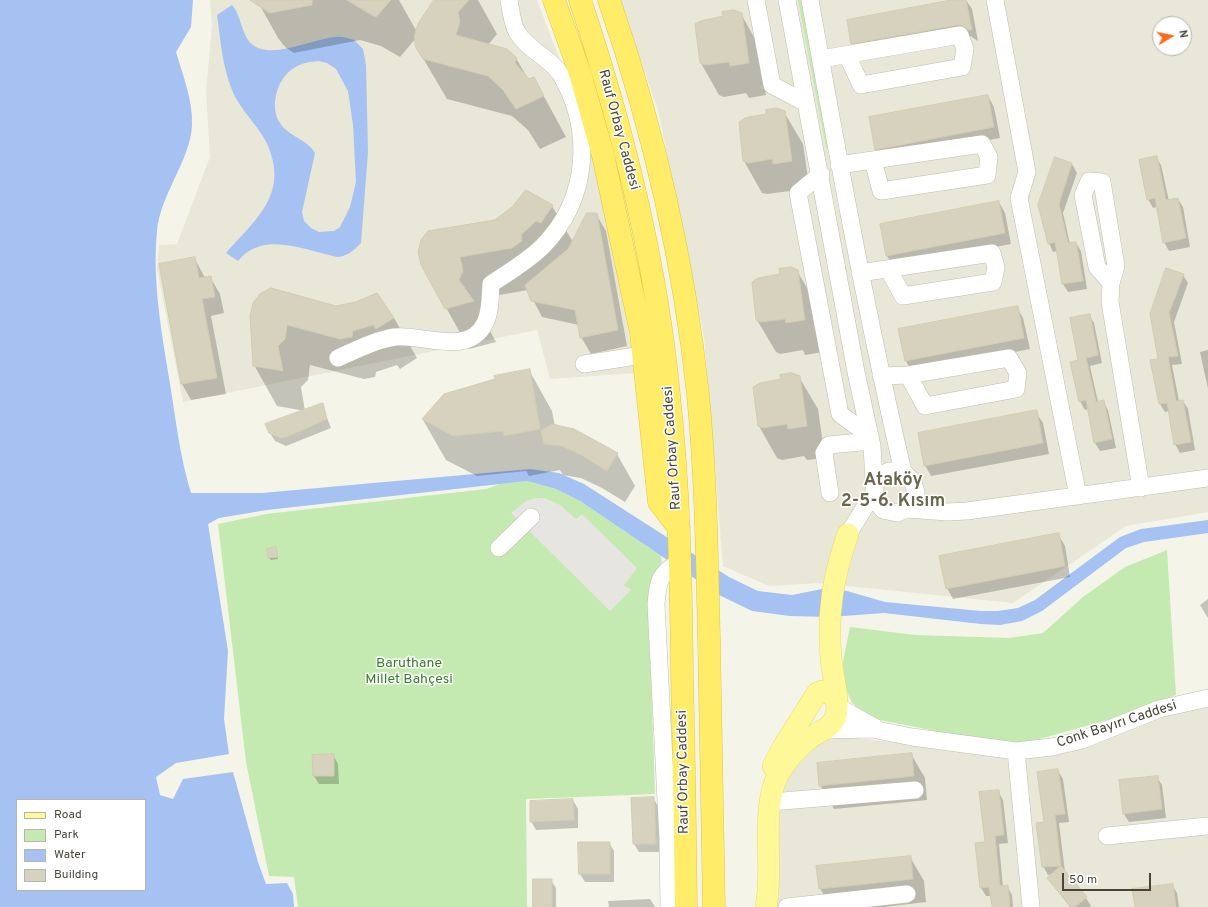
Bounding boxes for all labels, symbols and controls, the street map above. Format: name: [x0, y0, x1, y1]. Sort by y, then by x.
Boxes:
north arrow: [1152, 16, 1192, 56]
text: N: [1175, 29, 1190, 39]
street label: Rauf Orbay Caddesi: [594, 68, 642, 192]
street label: Rauf Orbay Caddesi: [660, 386, 686, 510]
district label: Ataköy 2-5-6. Kısım: [841, 470, 945, 512]
park label: Baruthane Millet Bahçesi: [365, 656, 453, 688]
street label: Conk Bayırı Caddesi: [1055, 698, 1179, 752]
street label: Rauf Orbay Caddesi: [675, 710, 693, 834]
legend: [16, 799, 146, 891]
text: Road: [54, 807, 82, 823]
text: Park: [54, 827, 79, 843]
text: Water: [54, 847, 86, 863]
scale bar: [1064, 865, 1153, 891]
text: Building: [54, 867, 98, 883]
text: 50 m: [1069, 872, 1097, 888]

